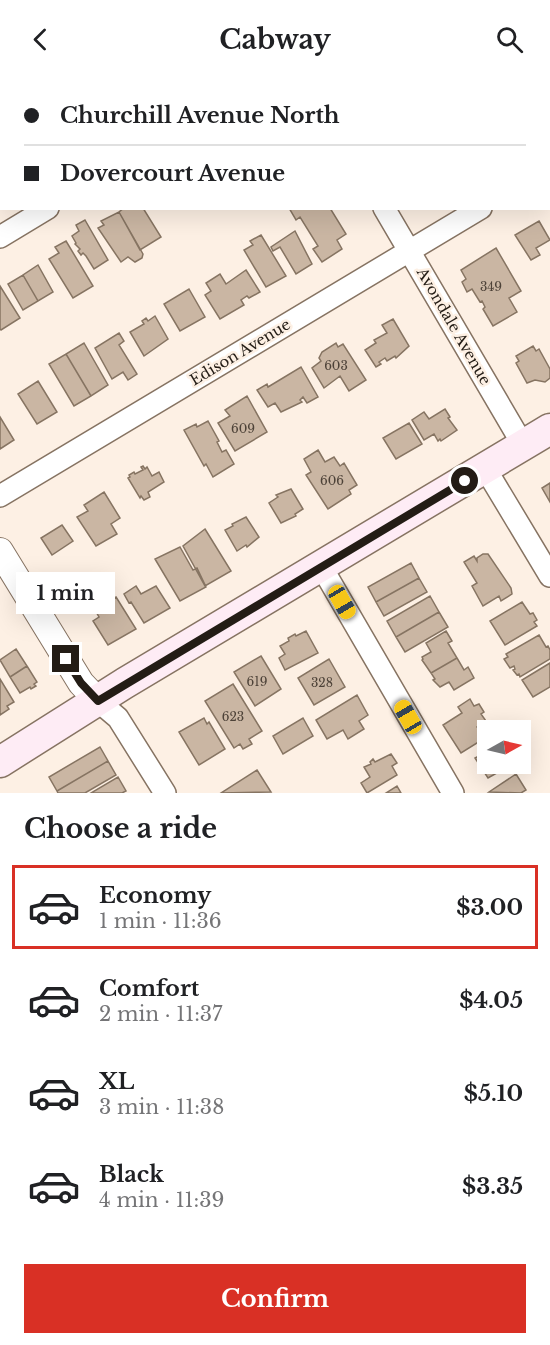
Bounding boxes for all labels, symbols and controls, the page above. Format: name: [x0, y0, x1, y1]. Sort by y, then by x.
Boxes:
icon: back: [24, 23, 57, 56]
text: Cabway: [219, 23, 331, 56]
icon: search: [493, 23, 526, 56]
text: Churchill Avenue North: [60, 102, 340, 129]
text: Dovercourt Avenue: [60, 160, 285, 187]
street label: Avondale Avenue: [412, 263, 495, 388]
house number: 349: [480, 279, 502, 294]
street label: Edison Avenue: [186, 315, 294, 389]
house number: 603: [324, 358, 348, 373]
house number: 609: [231, 421, 255, 436]
route start: [451, 467, 478, 494]
house number: 606: [320, 473, 344, 488]
callout: 1 min: [16, 572, 116, 614]
text: 1 min: [37, 581, 94, 605]
car: [325, 582, 359, 622]
route end: [52, 645, 79, 672]
house number: 619: [247, 674, 267, 689]
house number: 328: [311, 675, 333, 690]
car: [391, 697, 425, 737]
house number: 623: [222, 709, 244, 724]
north arrow: [477, 720, 531, 774]
map controls: [477, 720, 531, 774]
text: Choose a ride: [24, 812, 217, 845]
icon: car: [27, 880, 81, 934]
text: Economy: [99, 882, 211, 909]
text: $3.00: [456, 894, 523, 921]
text: 1 min · 11:36: [99, 909, 222, 933]
icon: car: [27, 973, 81, 1027]
text: Comfort: [99, 975, 199, 1002]
text: $4.05: [459, 987, 523, 1014]
text: 2 min · 11:37: [99, 1002, 222, 1026]
icon: car: [27, 1066, 81, 1120]
text: XL: [99, 1068, 134, 1095]
text: $5.10: [464, 1080, 523, 1107]
text: 3 min · 11:38: [99, 1095, 224, 1119]
icon: car: [27, 1159, 81, 1213]
text: Black: [99, 1161, 164, 1188]
text: $3.35: [462, 1173, 523, 1200]
text: 4 min · 11:39: [99, 1188, 224, 1212]
button: Confirm: [24, 1264, 526, 1333]

